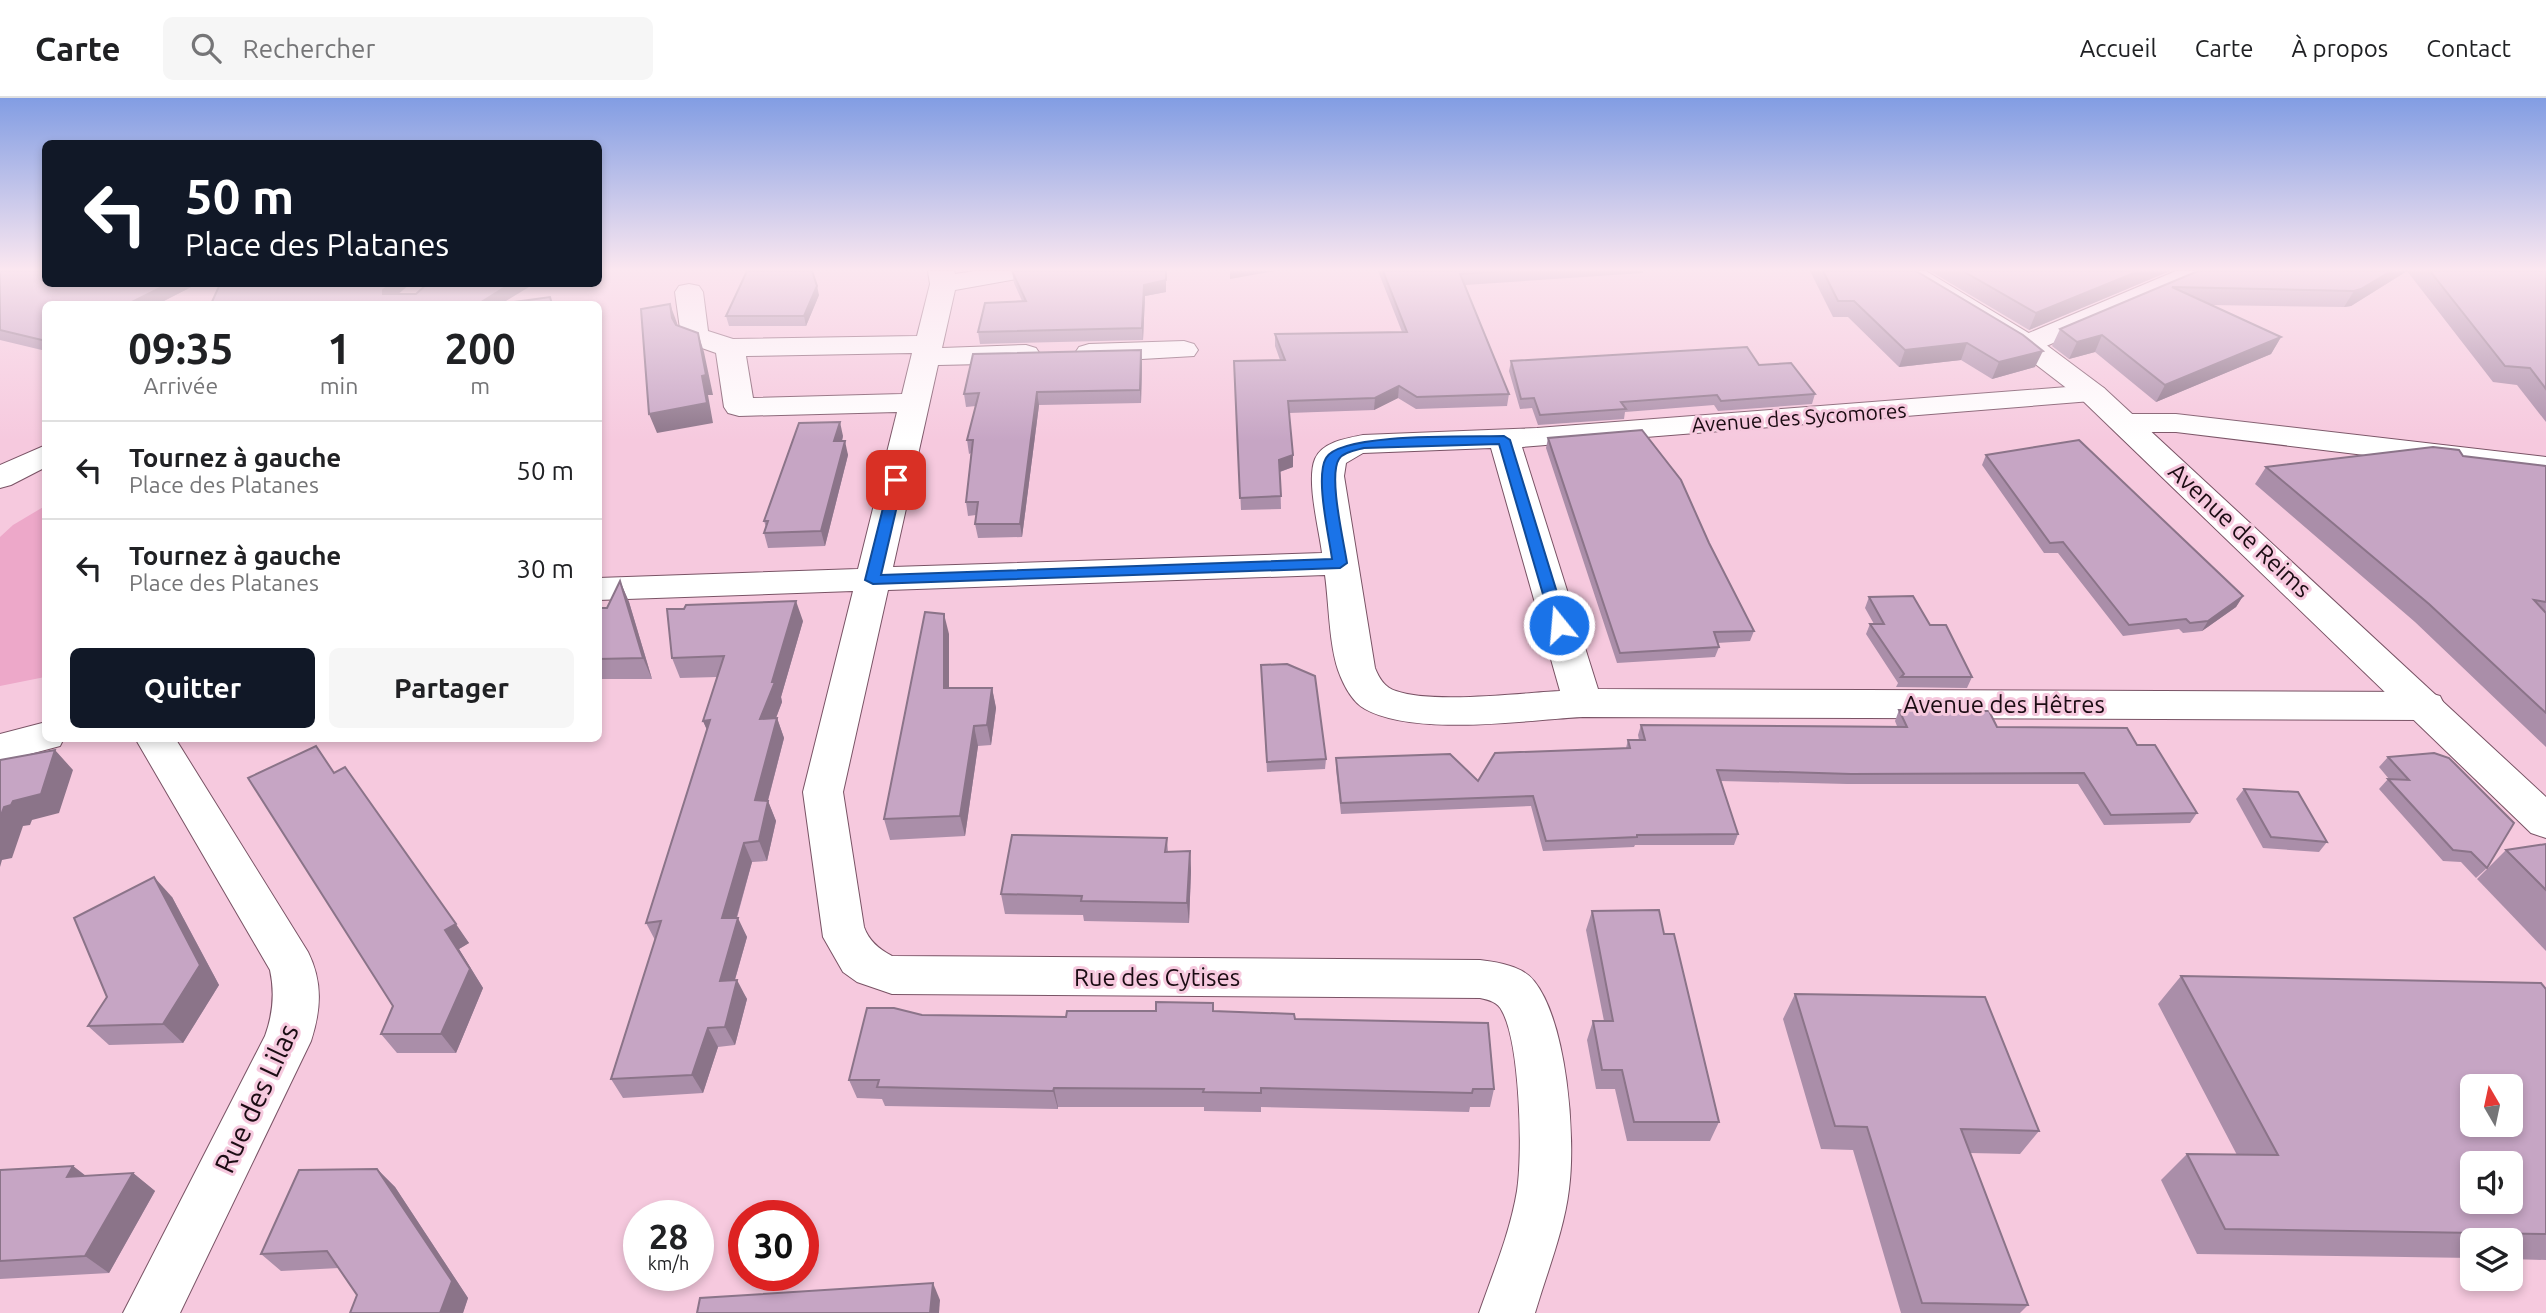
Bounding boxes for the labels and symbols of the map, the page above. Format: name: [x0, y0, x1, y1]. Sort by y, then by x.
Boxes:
street label: Avenue des Sycomores: [1691, 398, 1907, 436]
pin: [866, 450, 926, 510]
street label: Avenue de Reims: [2163, 457, 2317, 603]
position arrow: [1522, 588, 1596, 662]
street label: Avenue des Hêtres: [1903, 691, 2105, 718]
street label: Rue des Cytises: [1074, 964, 1240, 991]
street label: Rue des Lilas: [208, 1019, 304, 1177]
north arrow: [2460, 1074, 2524, 1138]
speed limit sign: 30: [728, 1200, 819, 1291]

